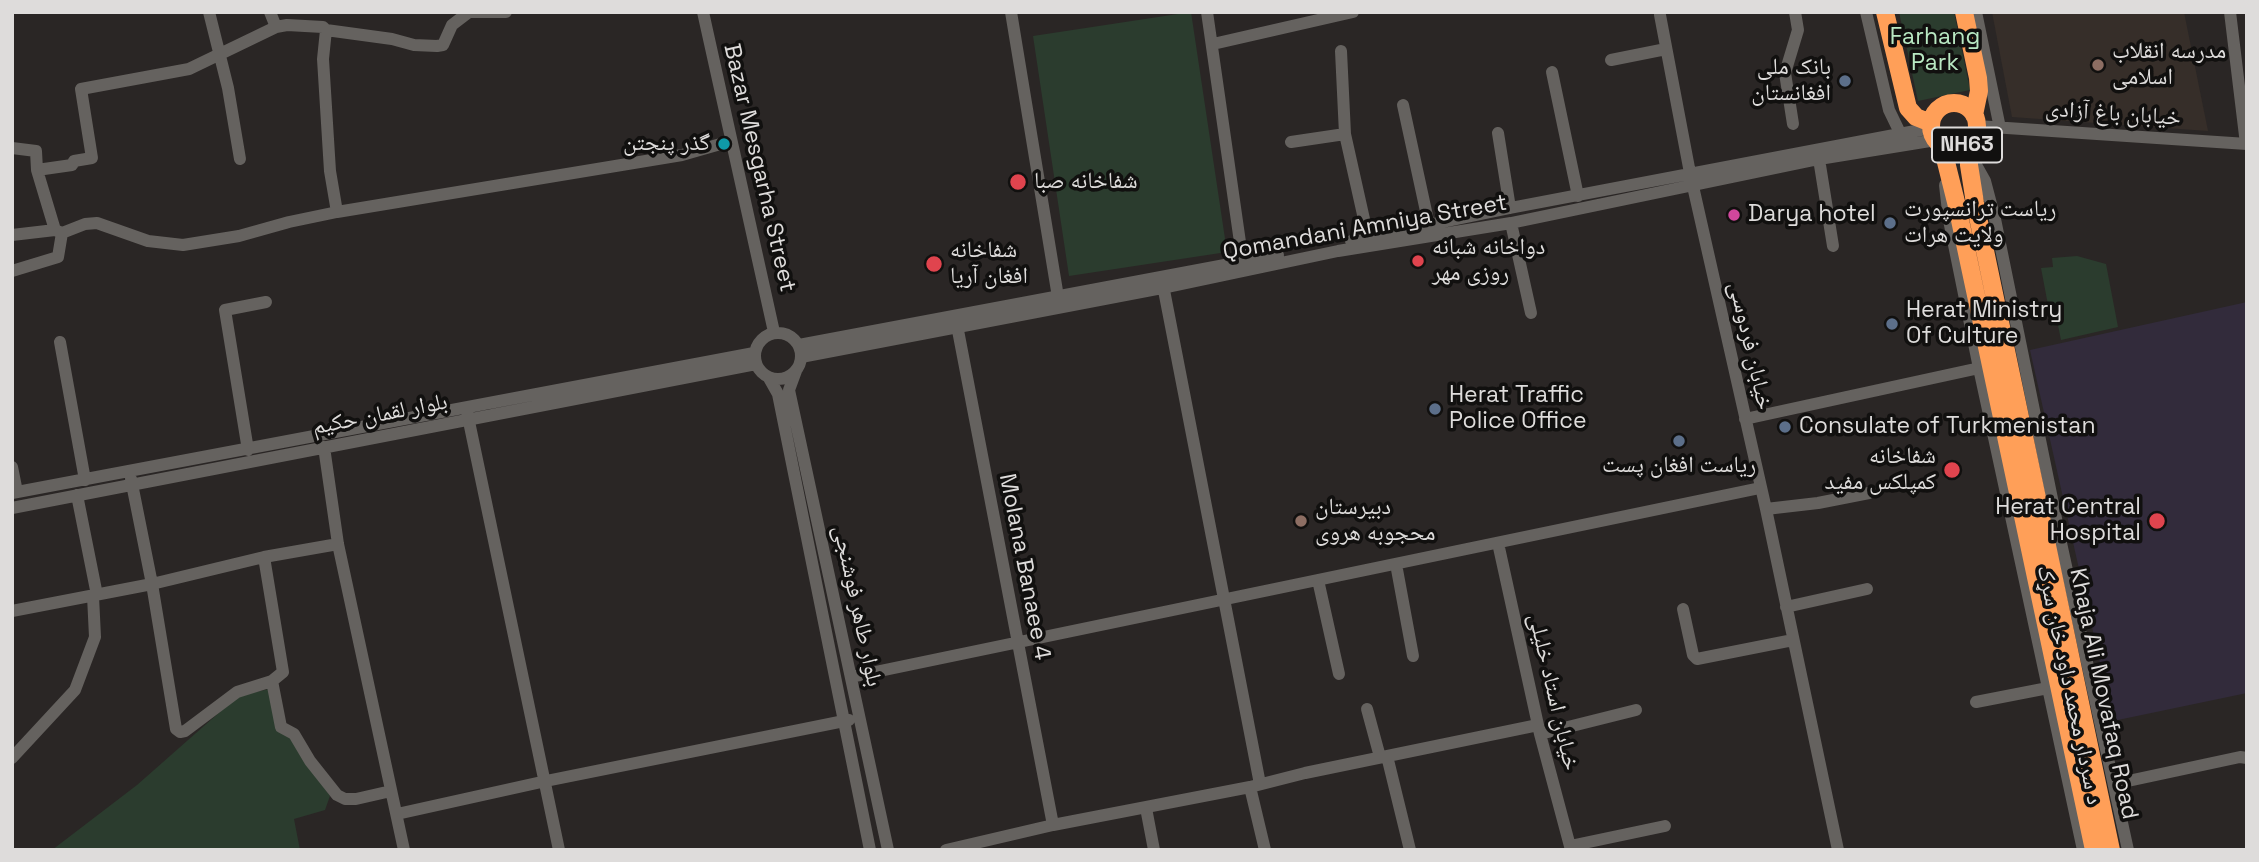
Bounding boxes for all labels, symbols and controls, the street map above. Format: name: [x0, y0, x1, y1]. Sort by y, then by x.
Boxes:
park label: Farhang Park: [1890, 24, 1980, 78]
place label: مدرسه انقلاب اسلامی: [2112, 38, 2226, 92]
street label: Bazar Mesgarha Street: [717, 41, 801, 295]
place label: بانک ملی افغانستان: [1751, 54, 1831, 108]
marker: مدرسه انقلاب اسلامی: [2090, 57, 2106, 73]
marker: بانک ملی افغانستان: [1837, 73, 1853, 89]
street label: خیابان باغ آزادی: [2044, 95, 2182, 133]
road number: NH63: [1932, 128, 2002, 162]
place label: گذر پنجتن: [623, 130, 710, 158]
marker: گذر پنجتن: [716, 136, 732, 152]
place label: شفاخانه صبا: [1034, 168, 1138, 196]
marker: شفاخانه صبا: [1008, 172, 1028, 192]
street label: Qomandani Amniya Street: [1221, 189, 1509, 267]
place label: ریاست ترانسپورت ولایت هرات: [1904, 196, 2056, 250]
place label: Darya hotel: [1748, 201, 1876, 229]
marker: Darya hotel: [1726, 207, 1742, 223]
marker: ریاست ترانسپورت ولایت هرات: [1882, 215, 1898, 231]
place label: دواخانه شبانه روزی مهر: [1432, 234, 1545, 288]
place label: شفاخانه افغان آریا: [950, 237, 1028, 291]
marker: دواخانه شبانه روزی مهر: [1410, 253, 1426, 269]
marker: شفاخانه افغان آریا: [924, 254, 944, 274]
street label: خیابان فردوسی: [1722, 279, 1778, 413]
place label: Herat Ministry Of Culture: [1906, 297, 2062, 351]
marker: Herat Ministry Of Culture: [1884, 316, 1900, 332]
place label: Herat Traffic Police Office: [1449, 382, 1587, 436]
street label: بلوار لقمان حکیم: [310, 388, 450, 442]
marker: Herat Traffic Police Office: [1427, 401, 1443, 417]
place label: Consulate of Turkmenistan: [1799, 413, 2096, 441]
marker: Consulate of Turkmenistan: [1777, 419, 1793, 435]
marker: ریاست افغان پست: [1671, 433, 1687, 449]
place label: شفاخانه کمپلکس مفید: [1825, 443, 1936, 497]
place label: ریاست افغان پست: [1602, 452, 1756, 480]
marker: شفاخانه کمپلکس مفید: [1942, 460, 1962, 480]
street label: Molana Banaee 4: [992, 472, 1056, 662]
place label: دبیرستان محجوبه هروی: [1315, 494, 1435, 548]
place label: Herat Central Hospital: [1995, 494, 2141, 548]
marker: Herat Central Hospital: [2147, 511, 2167, 531]
marker: دبیرستان محجوبه هروی: [1293, 513, 1309, 529]
street label: بلوار طاهر فوشنجی: [826, 523, 888, 689]
street label: د سردار محمد داود خان سړک: [2030, 563, 2108, 807]
street label: Khaja Ali Movafaq Road: [2063, 566, 2143, 822]
street label: خیابان استاد خلیلی: [1522, 611, 1584, 773]

